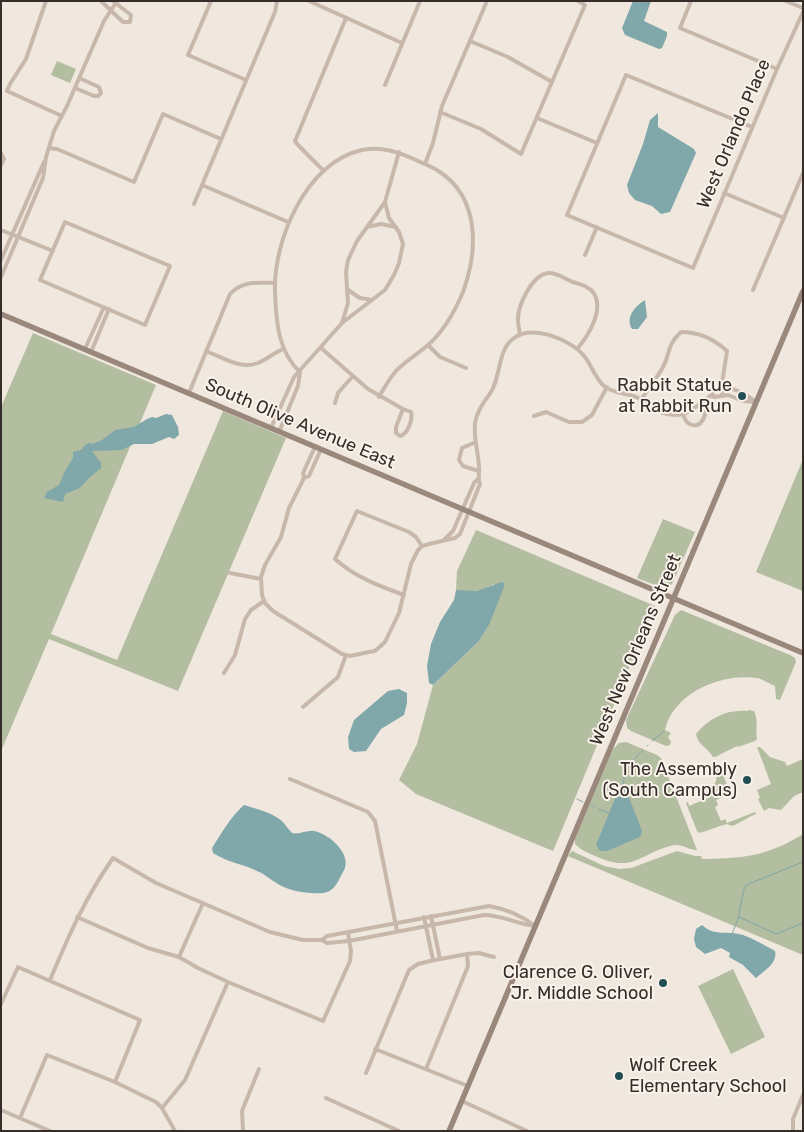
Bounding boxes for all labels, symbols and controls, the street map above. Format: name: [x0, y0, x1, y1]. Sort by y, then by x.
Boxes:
street label: West Orlando Place: [693, 56, 775, 212]
street label: South Olive Avenue East: [202, 374, 398, 474]
place label: Rabbit Statue at Rabbit Run: [617, 375, 732, 418]
marker: Rabbit Statue at Rabbit Run: [736, 390, 748, 402]
street label: West New Orleans Street: [586, 551, 686, 749]
place label: The Assembly (South Campus): [603, 759, 737, 802]
marker: The Assembly (South Campus): [741, 774, 753, 786]
place label: Clarence G. Oliver, Jr. Middle School: [503, 962, 653, 1004]
marker: Clarence G. Oliver, Jr. Middle School: [657, 977, 669, 989]
place label: Wolf Creek Elementary School: [629, 1055, 787, 1098]
marker: Wolf Creek Elementary School: [613, 1070, 625, 1082]

